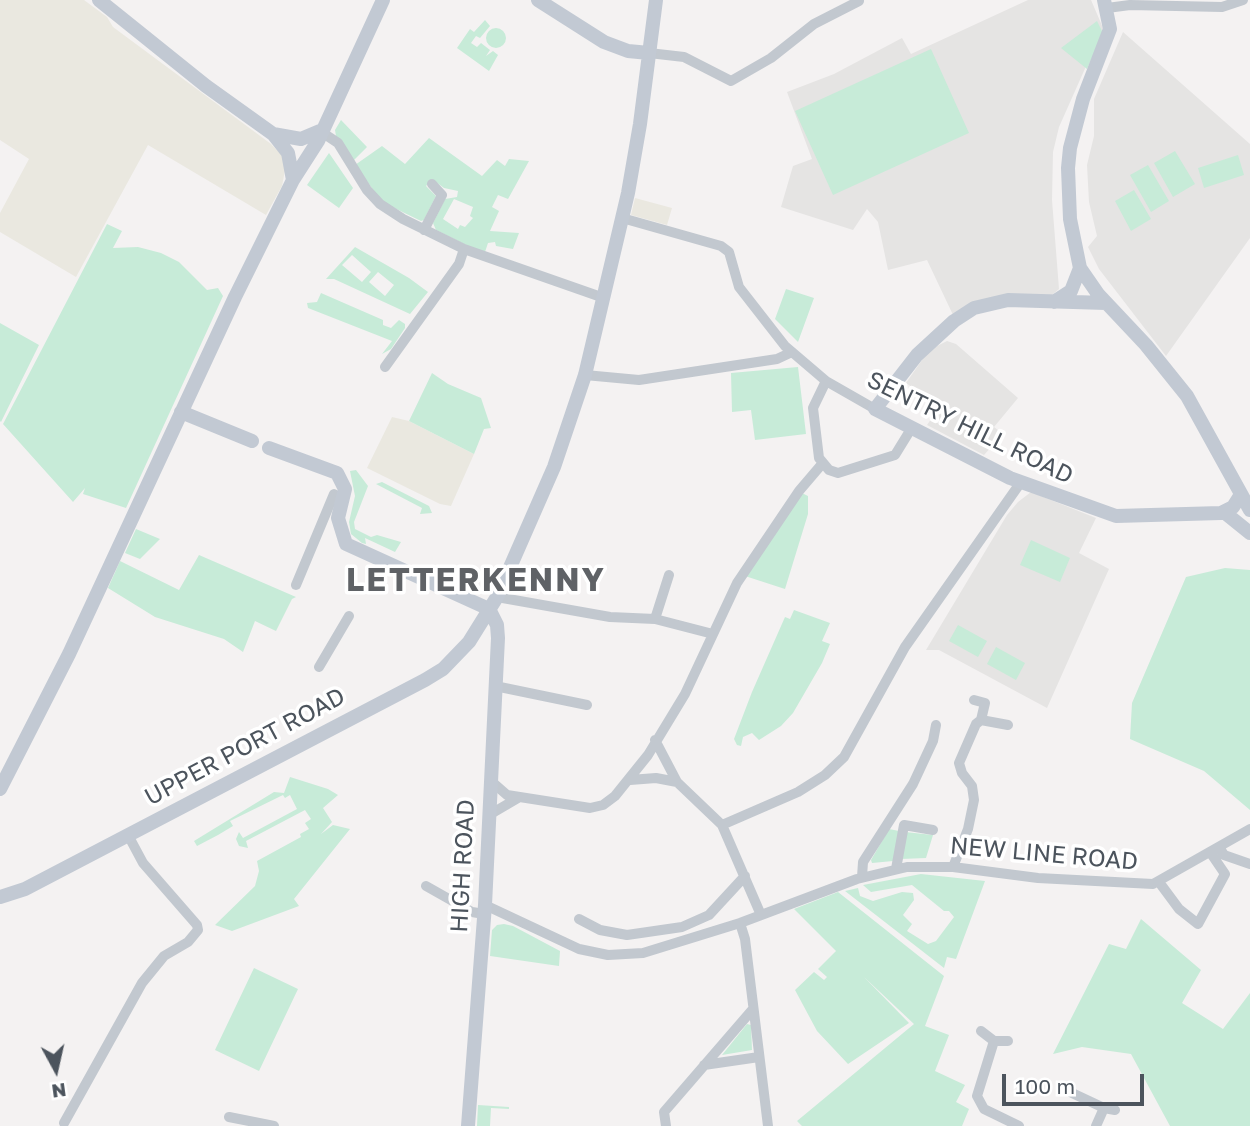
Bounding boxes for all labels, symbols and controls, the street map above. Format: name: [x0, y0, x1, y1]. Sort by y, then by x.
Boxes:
street label: SENTRY HILL ROAD: [862, 366, 1078, 490]
district label: LETTERKENNY: [347, 562, 605, 600]
street label: UPPER PORT ROAD: [140, 682, 350, 812]
street label: HIGH ROAD: [445, 799, 481, 933]
street label: NEW LINE ROAD: [949, 831, 1139, 877]
north arrow: [21, 1035, 91, 1105]
scale bar: [1005, 1060, 1147, 1104]
text: 100 m: [1015, 1073, 1075, 1099]
text: N: [50, 1079, 68, 1104]

